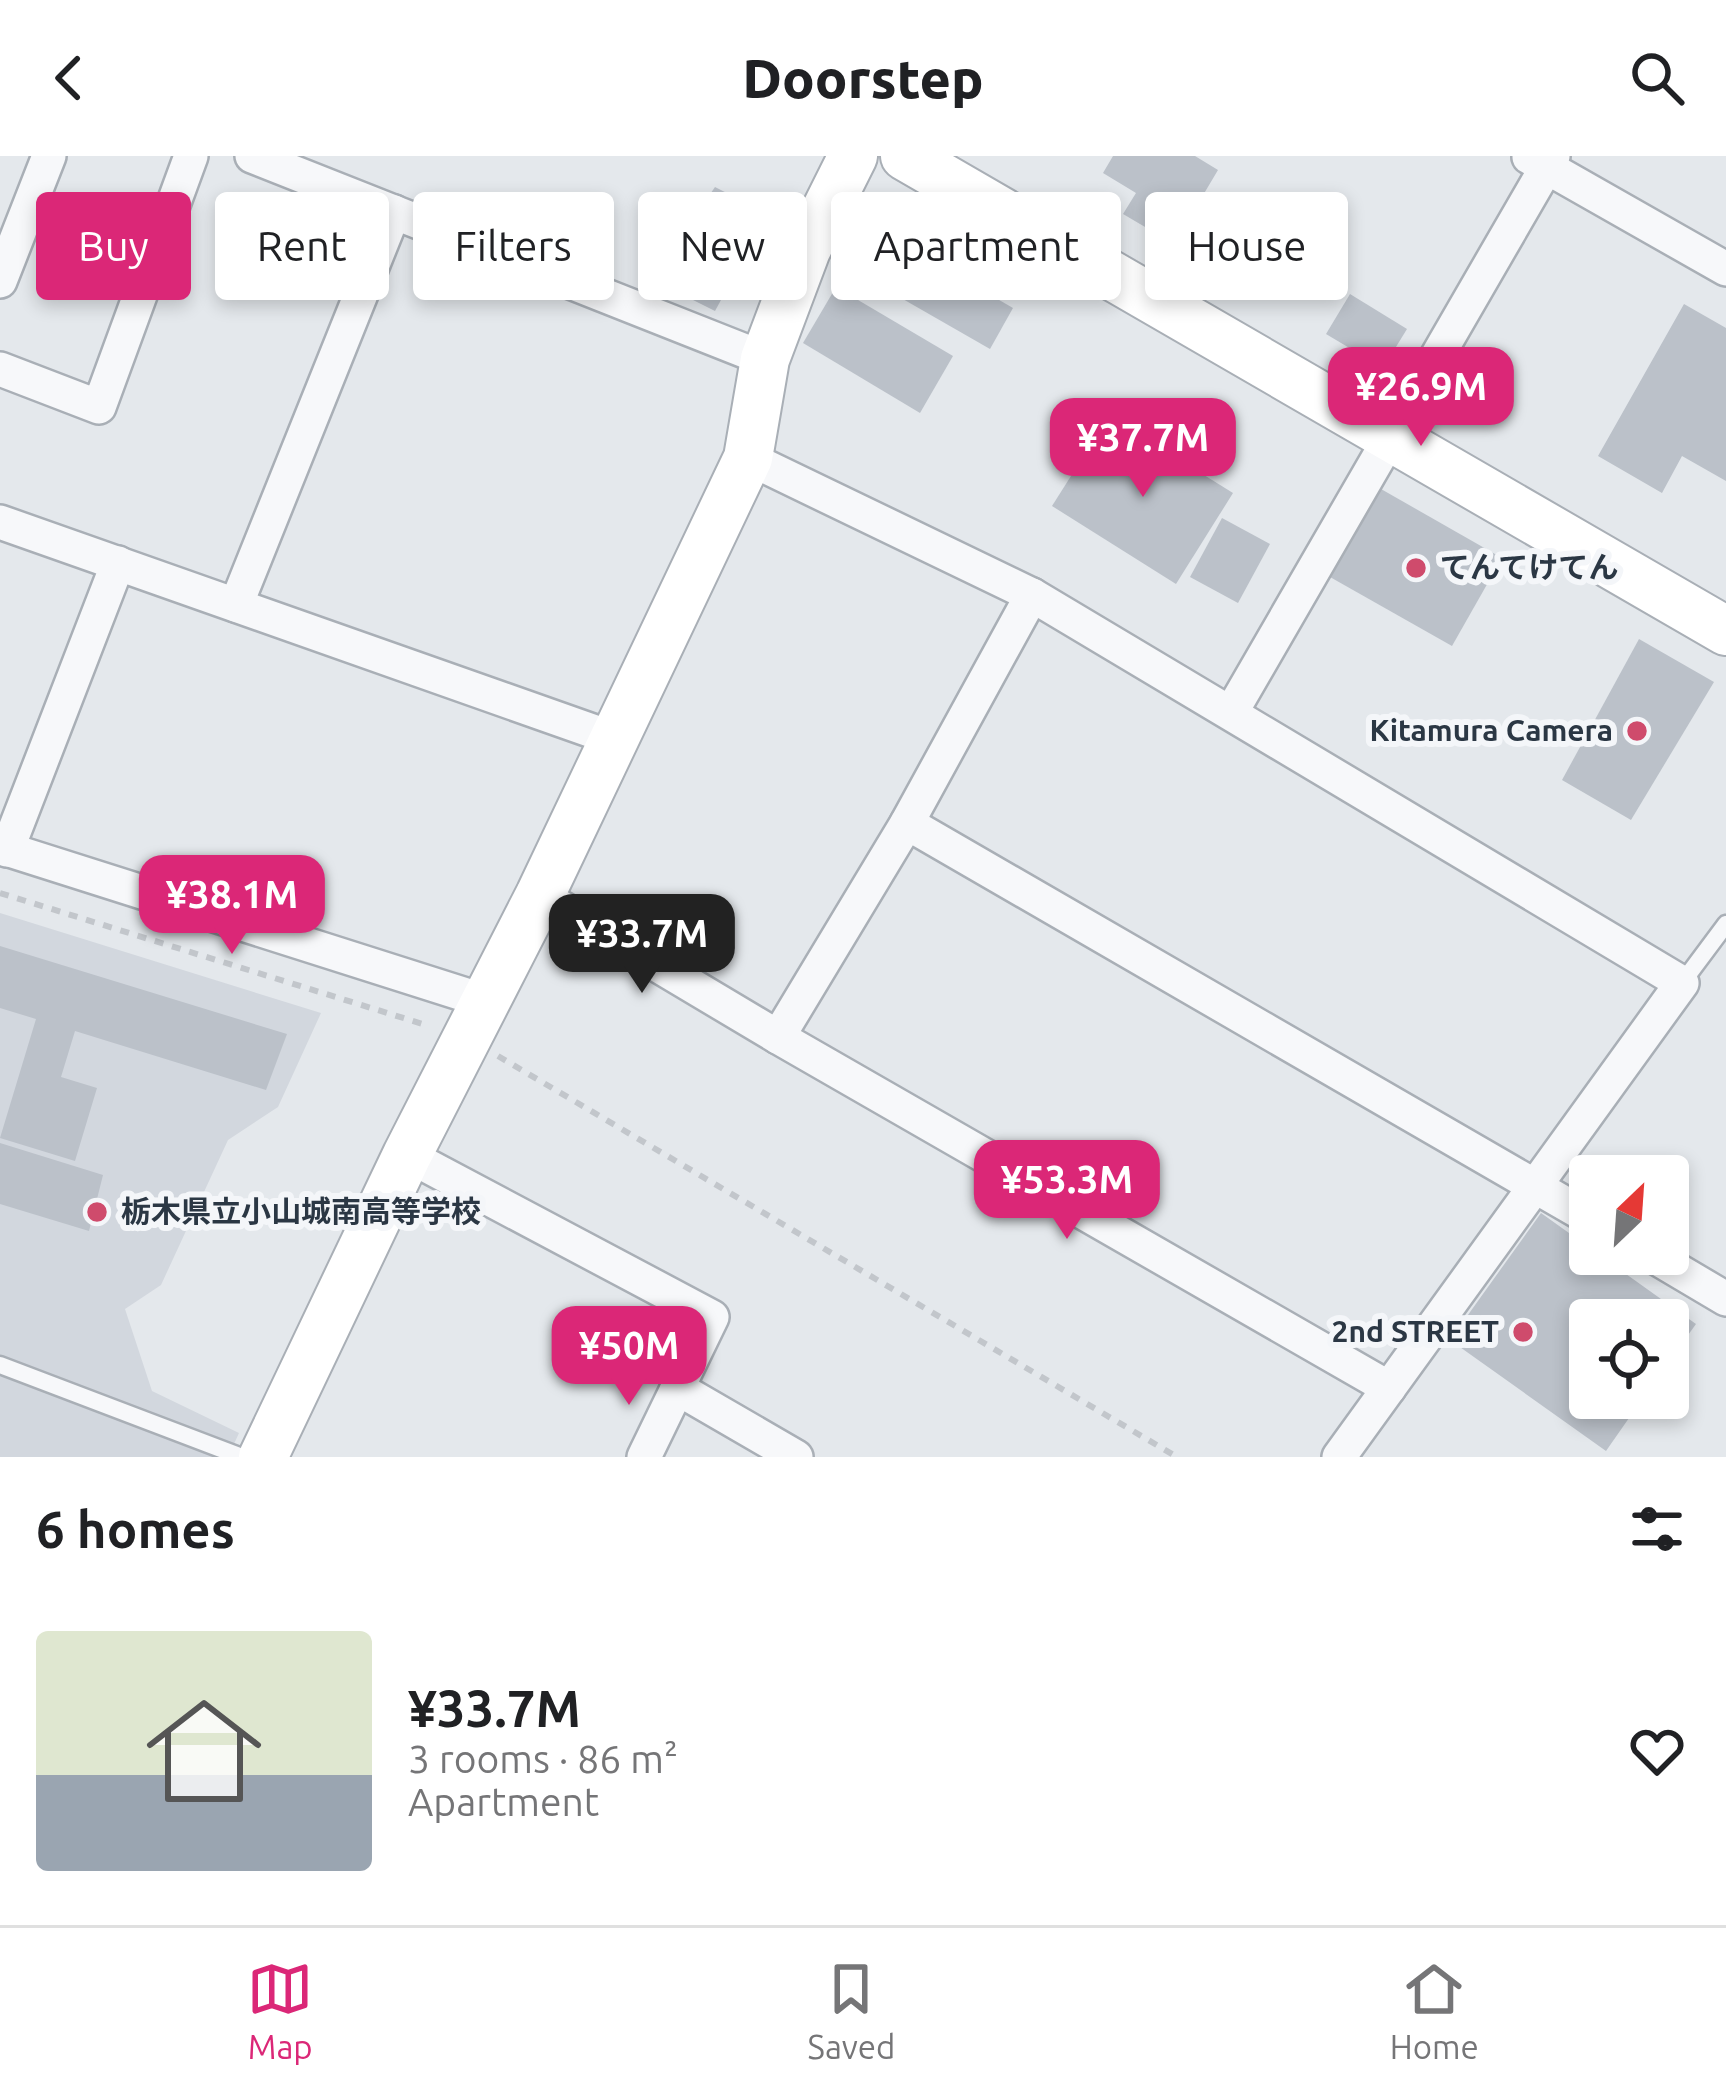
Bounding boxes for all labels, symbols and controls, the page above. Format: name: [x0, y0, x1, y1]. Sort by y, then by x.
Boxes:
icon: back: [36, 45, 102, 111]
icon: search: [1624, 45, 1690, 111]
text: Doorstep: [742, 48, 984, 108]
chip: Buy: [36, 192, 191, 300]
chip: Rent: [215, 192, 389, 300]
chip: Filters: [413, 192, 614, 300]
chip: New: [638, 192, 807, 300]
chip: Apartment: [831, 192, 1121, 300]
chip: House: [1145, 192, 1348, 300]
pin: ¥26.9M: [1323, 347, 1519, 449]
text: ¥26.9M: [1355, 364, 1487, 407]
pin: ¥37.7M: [1045, 398, 1241, 500]
text: ¥37.7M: [1077, 415, 1209, 458]
place label: てんてけてん: [1440, 550, 1619, 584]
marker: てんてけてん: [1403, 555, 1429, 581]
place label: Kitamura Camera: [1369, 713, 1613, 747]
marker: Kitamura Camera: [1624, 718, 1650, 744]
pin: ¥38.1M: [134, 855, 330, 957]
text: ¥38.1M: [166, 872, 298, 915]
pin: ¥33.7M: [544, 894, 740, 996]
text: ¥33.7M: [576, 911, 708, 954]
pin: ¥53.3M: [969, 1140, 1165, 1242]
north arrow: [1569, 1155, 1689, 1275]
map controls: [1569, 1155, 1689, 1419]
text: ¥53.3M: [1001, 1157, 1133, 1200]
place label: 栃木県立小山城南高等学校: [121, 1194, 481, 1228]
marker: 栃木県立小山城南高等学校: [84, 1199, 110, 1225]
button: locate: [1569, 1299, 1689, 1419]
pin: ¥50M: [558, 1306, 700, 1408]
place label: 2nd STREET: [1331, 1314, 1499, 1348]
marker: 2nd STREET: [1510, 1319, 1536, 1345]
text: ¥50M: [579, 1323, 679, 1366]
icon: filters: [1624, 1496, 1690, 1562]
text: 6 homes: [36, 1500, 235, 1558]
icon: home: [132, 1679, 276, 1823]
text: ¥33.7M: [408, 1679, 581, 1737]
icon: heart: [1624, 1718, 1690, 1784]
text: 3 rooms · 86 m²: [408, 1737, 678, 1780]
text: Apartment: [408, 1780, 599, 1823]
tab: Map: [247, 1956, 313, 2065]
tab: Saved: [808, 1956, 895, 2065]
tab: Home: [1390, 1956, 1479, 2065]

